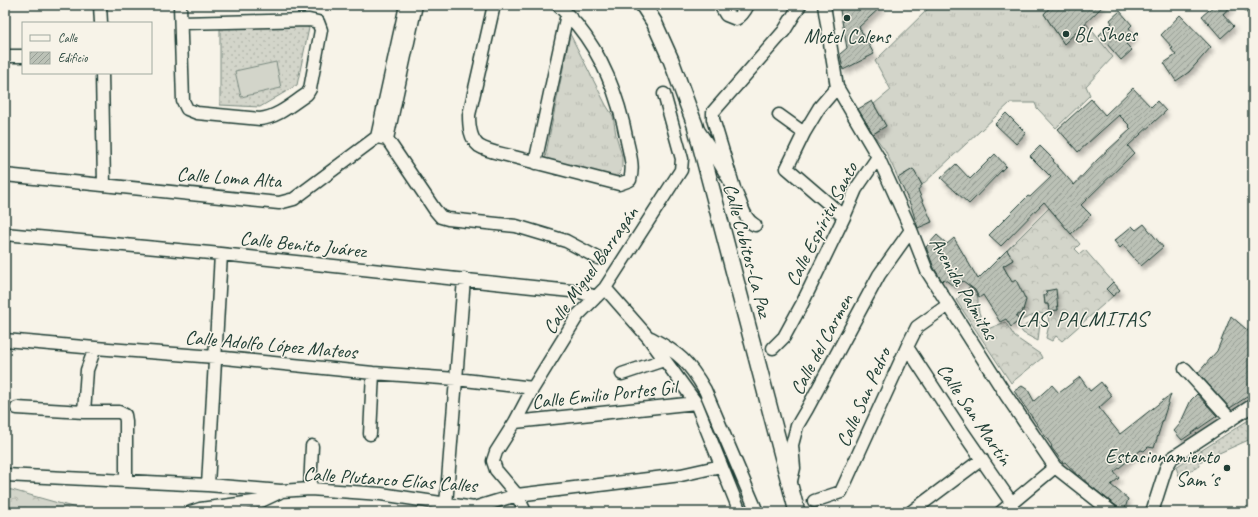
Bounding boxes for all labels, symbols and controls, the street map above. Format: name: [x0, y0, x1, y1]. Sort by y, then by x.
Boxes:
marker: Motel Calens: [842, 13, 852, 23]
legend: [22, 22, 152, 74]
place label: BL Shoes: [1074, 22, 1139, 47]
place label: Motel Calens: [804, 24, 892, 49]
marker: BL Shoes: [1061, 29, 1071, 39]
text: Calle: [58, 30, 78, 46]
text: Edificio: [58, 50, 88, 66]
street label: Calle Espíritu Santo: [780, 157, 864, 290]
street label: Calle Loma Alta: [176, 161, 284, 194]
street label: Calle Cubitos-La Paz: [718, 181, 778, 322]
street label: Calle Miguel Barragán: [537, 201, 644, 339]
street label: Calle Benito Juárez: [239, 225, 369, 264]
street label: Avenida Palmitas: [924, 232, 1004, 346]
street label: Calle del Carmen: [784, 289, 859, 399]
district label: LAS PALMITAS: [1016, 305, 1151, 333]
street label: Calle Adolfo López Mateos: [184, 325, 360, 365]
street label: Calle San Pedro: [830, 342, 897, 451]
street label: Calle San Martín: [931, 358, 1018, 471]
street label: Calle Emilio Portes Gil: [530, 374, 681, 415]
place label: Estacionamiento Sam´s: [1105, 444, 1221, 492]
street label: Calle Plutarco Elías Calles: [302, 461, 480, 498]
marker: Estacionamiento Sam´s: [1222, 463, 1232, 473]

